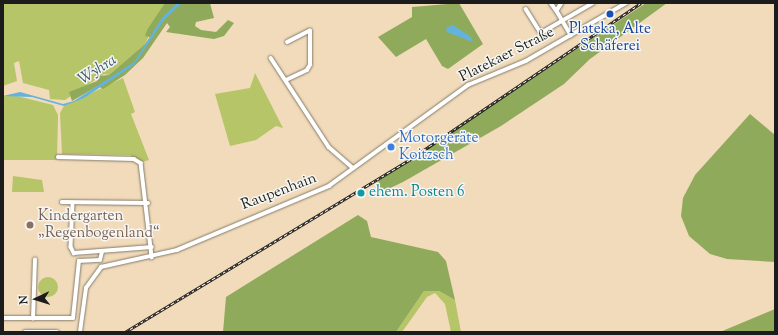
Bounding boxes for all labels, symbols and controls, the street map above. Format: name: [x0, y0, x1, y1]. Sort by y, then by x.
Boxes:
marker: Plateka, Alte Schäferei: [605, 9, 615, 19]
place label: Plateka, Alte Schäferei: [569, 20, 651, 55]
street label: Platekaer Straße: [457, 23, 557, 87]
water label: Wyhra: [75, 51, 121, 91]
place label: Motorgeräte Koitzsch: [399, 129, 478, 164]
marker: Motorgeräte Koitzsch: [386, 142, 396, 152]
street label: Raupenhain: [239, 169, 319, 215]
place label: ehem. Posten 6: [369, 184, 464, 202]
marker: ehem. Posten 6: [356, 188, 366, 198]
place label: Kindergarten „Regenbogenland“: [38, 207, 160, 242]
marker: Kindergarten „Regenbogenland“: [25, 220, 35, 230]
north arrow: [16, 279, 56, 319]
text: N: [16, 295, 32, 305]

